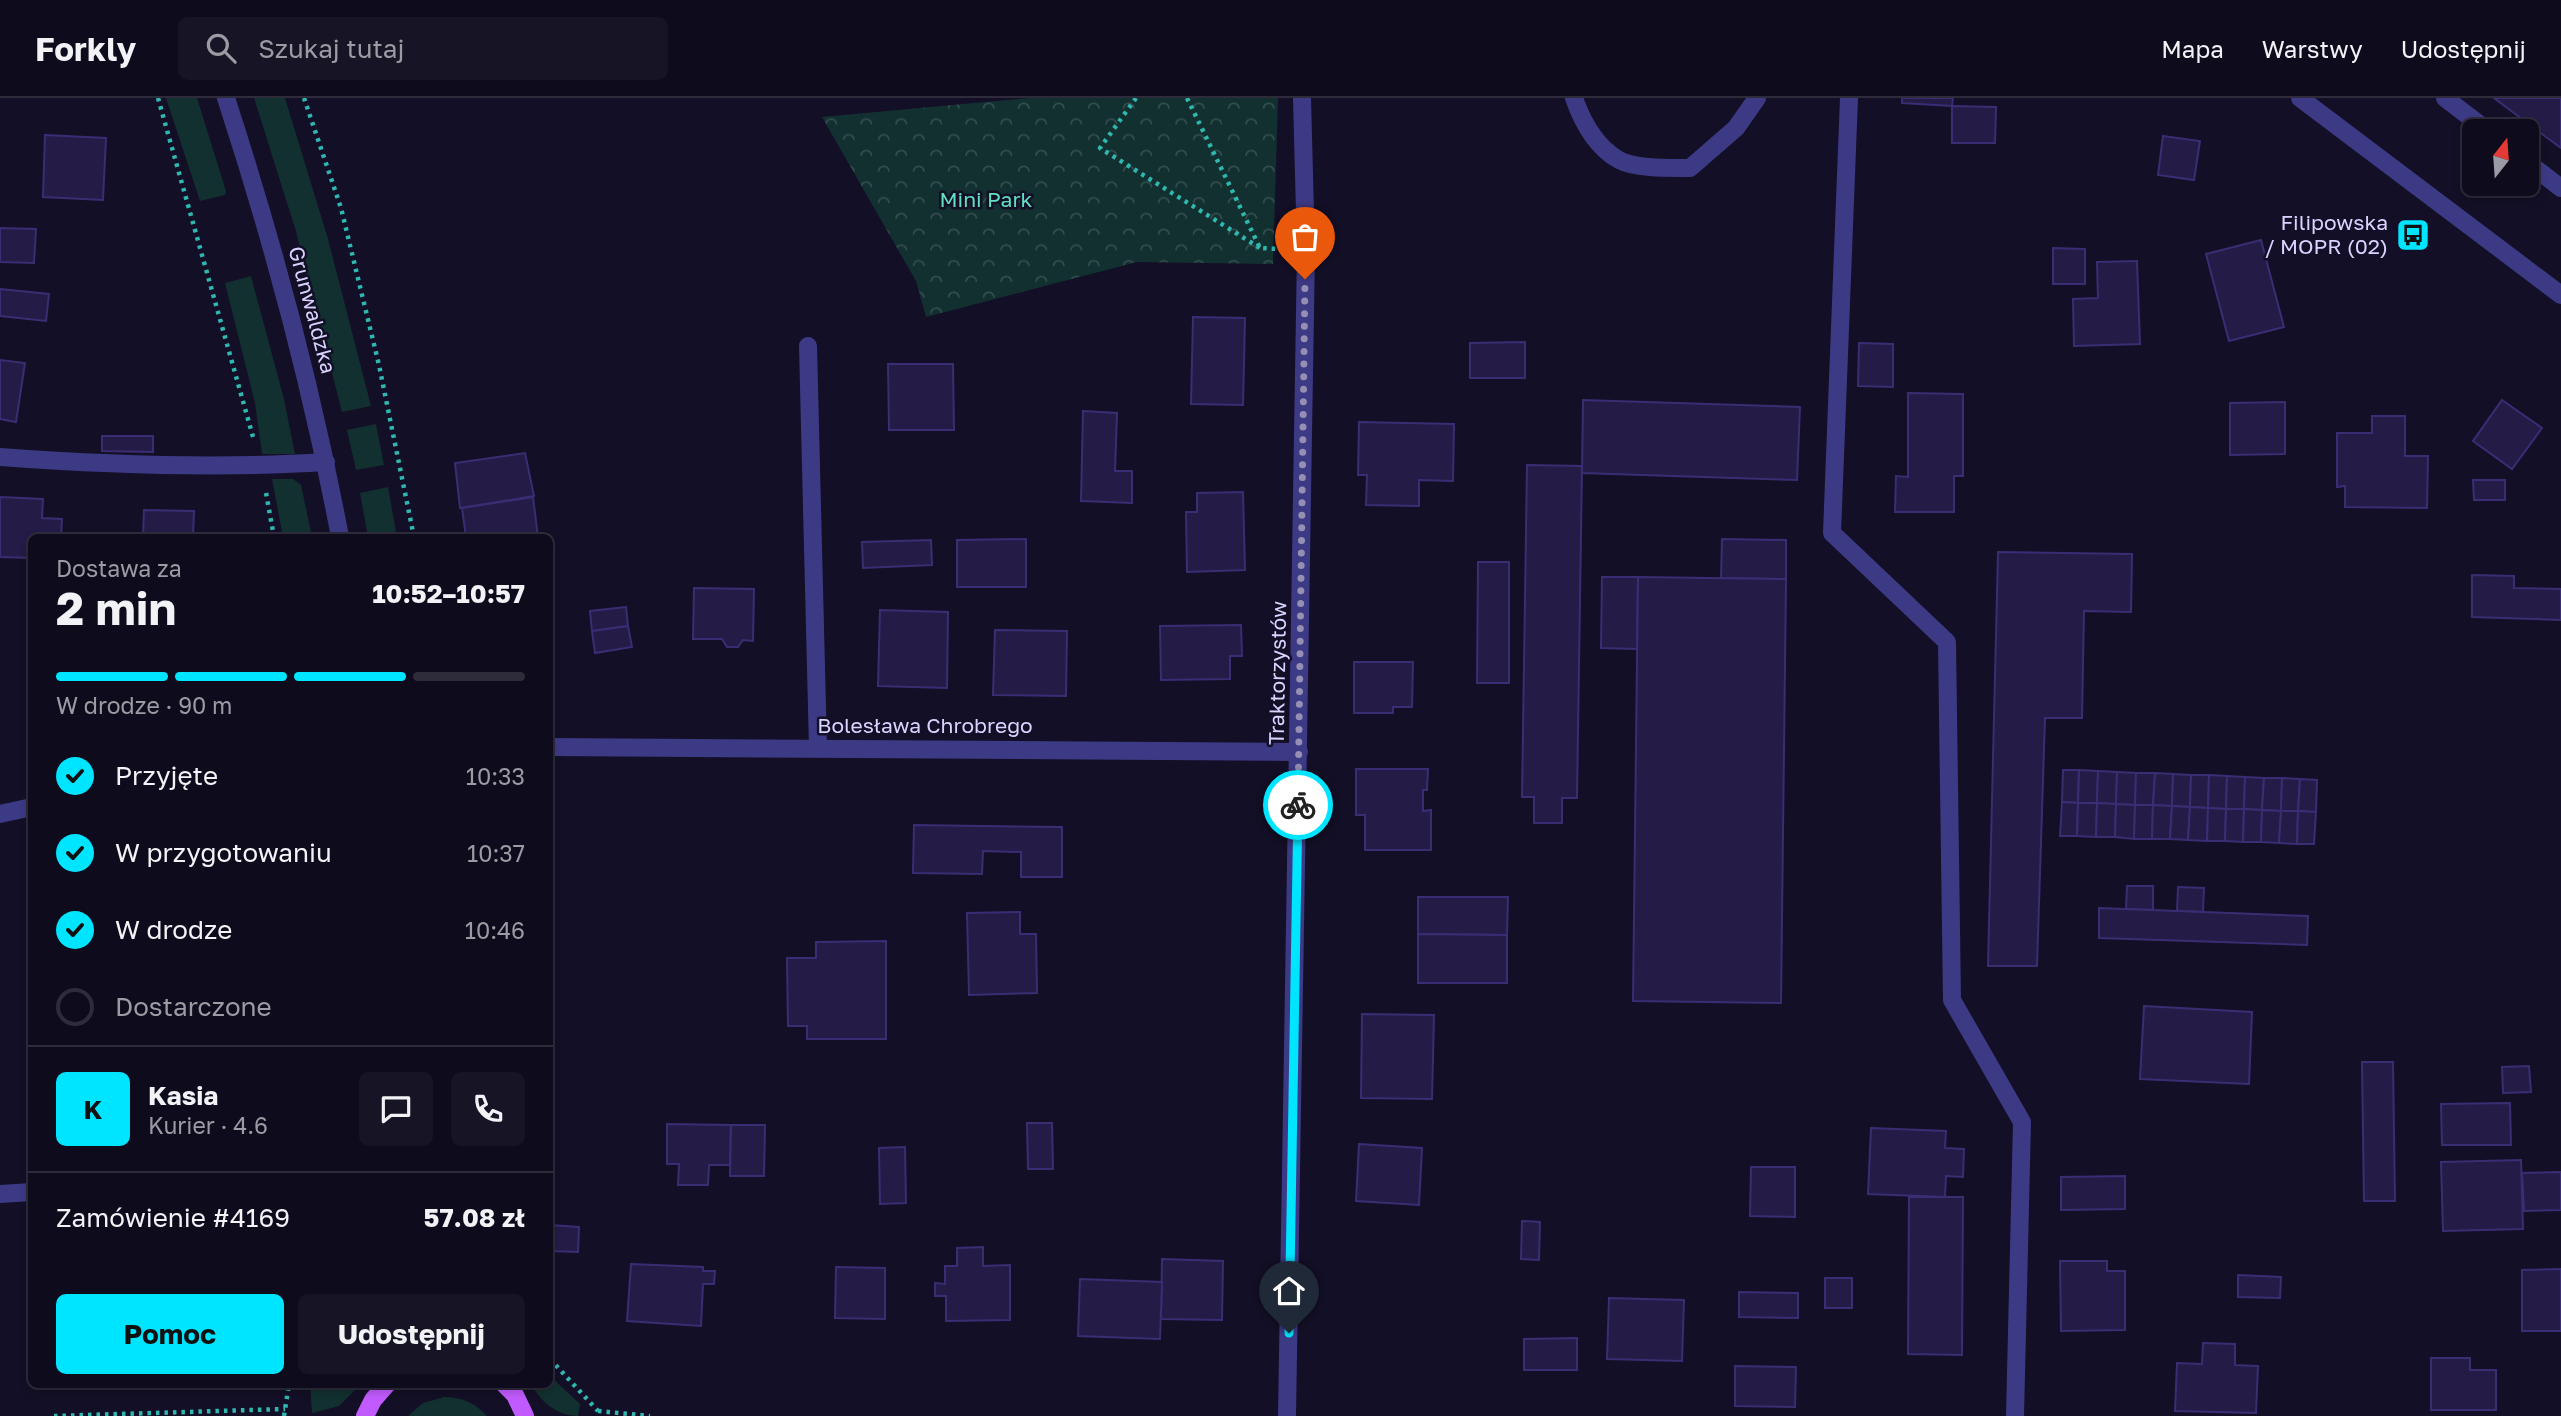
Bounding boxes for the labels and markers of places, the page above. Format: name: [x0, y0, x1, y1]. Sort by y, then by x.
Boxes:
pin: [1275, 207, 1335, 279]
place label: Filipowska / MOPR (02): [2265, 209, 2388, 259]
bus stop icon: Filipowska / MOPR (02): [2394, 216, 2432, 254]
pin: [1259, 1261, 1319, 1333]

